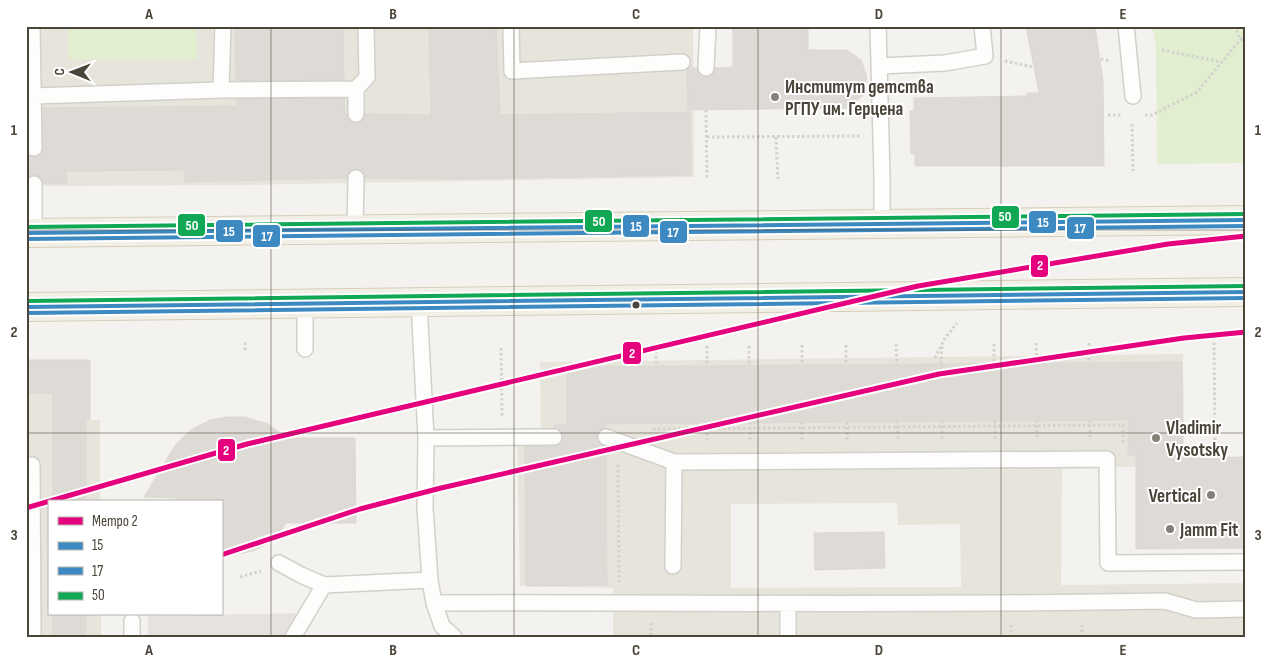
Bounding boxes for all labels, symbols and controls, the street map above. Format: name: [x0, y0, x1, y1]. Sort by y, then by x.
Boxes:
text: A: [144, 5, 153, 24]
text: B: [389, 5, 397, 24]
text: C: [632, 5, 640, 24]
text: D: [875, 5, 883, 24]
text: E: [1120, 5, 1127, 24]
north arrow: [48, 48, 98, 98]
text: С: [51, 68, 68, 76]
place label: Институт детства РГПУ им. Герцена: [785, 76, 934, 121]
marker: Институт детства РГПУ им. Герцена: [769, 91, 781, 103]
text: 1: [11, 121, 18, 140]
text: 1: [1255, 121, 1262, 140]
line badge: 50: [991, 205, 1020, 229]
text: 50: [999, 208, 1012, 225]
line badge: 50: [584, 209, 613, 233]
line badge: 15: [1028, 210, 1057, 234]
line badge: 50: [177, 213, 206, 237]
text: 50: [593, 213, 606, 230]
line badge: 15: [622, 214, 650, 238]
text: 15: [1037, 214, 1049, 231]
line badge: 17: [1066, 216, 1095, 240]
text: 50: [186, 217, 199, 234]
text: 15: [630, 218, 642, 235]
line badge: 15: [215, 219, 244, 243]
line badge: 17: [659, 220, 688, 244]
text: 17: [1074, 220, 1087, 237]
text: 15: [223, 223, 235, 240]
line badge: 17: [252, 224, 281, 248]
text: 17: [667, 224, 680, 241]
text: 17: [261, 228, 274, 245]
line badge: 2: [1030, 254, 1049, 278]
text: 2: [1037, 257, 1043, 274]
unlabelled marker: [631, 300, 641, 310]
text: 2: [10, 323, 18, 342]
text: 2: [1254, 323, 1262, 342]
line badge: 2: [622, 341, 642, 365]
text: 2: [629, 345, 635, 362]
place label: Vladimir Vysotsky: [1166, 417, 1228, 462]
marker: Vladimir Vysotsky: [1150, 432, 1162, 444]
line badge: 2: [217, 438, 236, 462]
text: 2: [223, 442, 229, 459]
place label: Vertical: [1148, 485, 1201, 508]
marker: Vertical: [1205, 489, 1217, 501]
legend: [48, 500, 222, 616]
text: Метро 2: [92, 512, 138, 531]
place label: Jamm Fit: [1179, 519, 1238, 542]
marker: Jamm Fit: [1164, 523, 1176, 535]
text: 3: [10, 526, 18, 545]
text: 3: [1254, 526, 1262, 545]
text: 15: [92, 536, 103, 555]
text: 17: [92, 562, 103, 581]
text: 50: [92, 586, 105, 605]
text: A: [144, 641, 153, 660]
text: B: [389, 641, 397, 660]
text: C: [632, 641, 640, 660]
text: D: [875, 641, 883, 660]
text: E: [1120, 641, 1127, 660]

